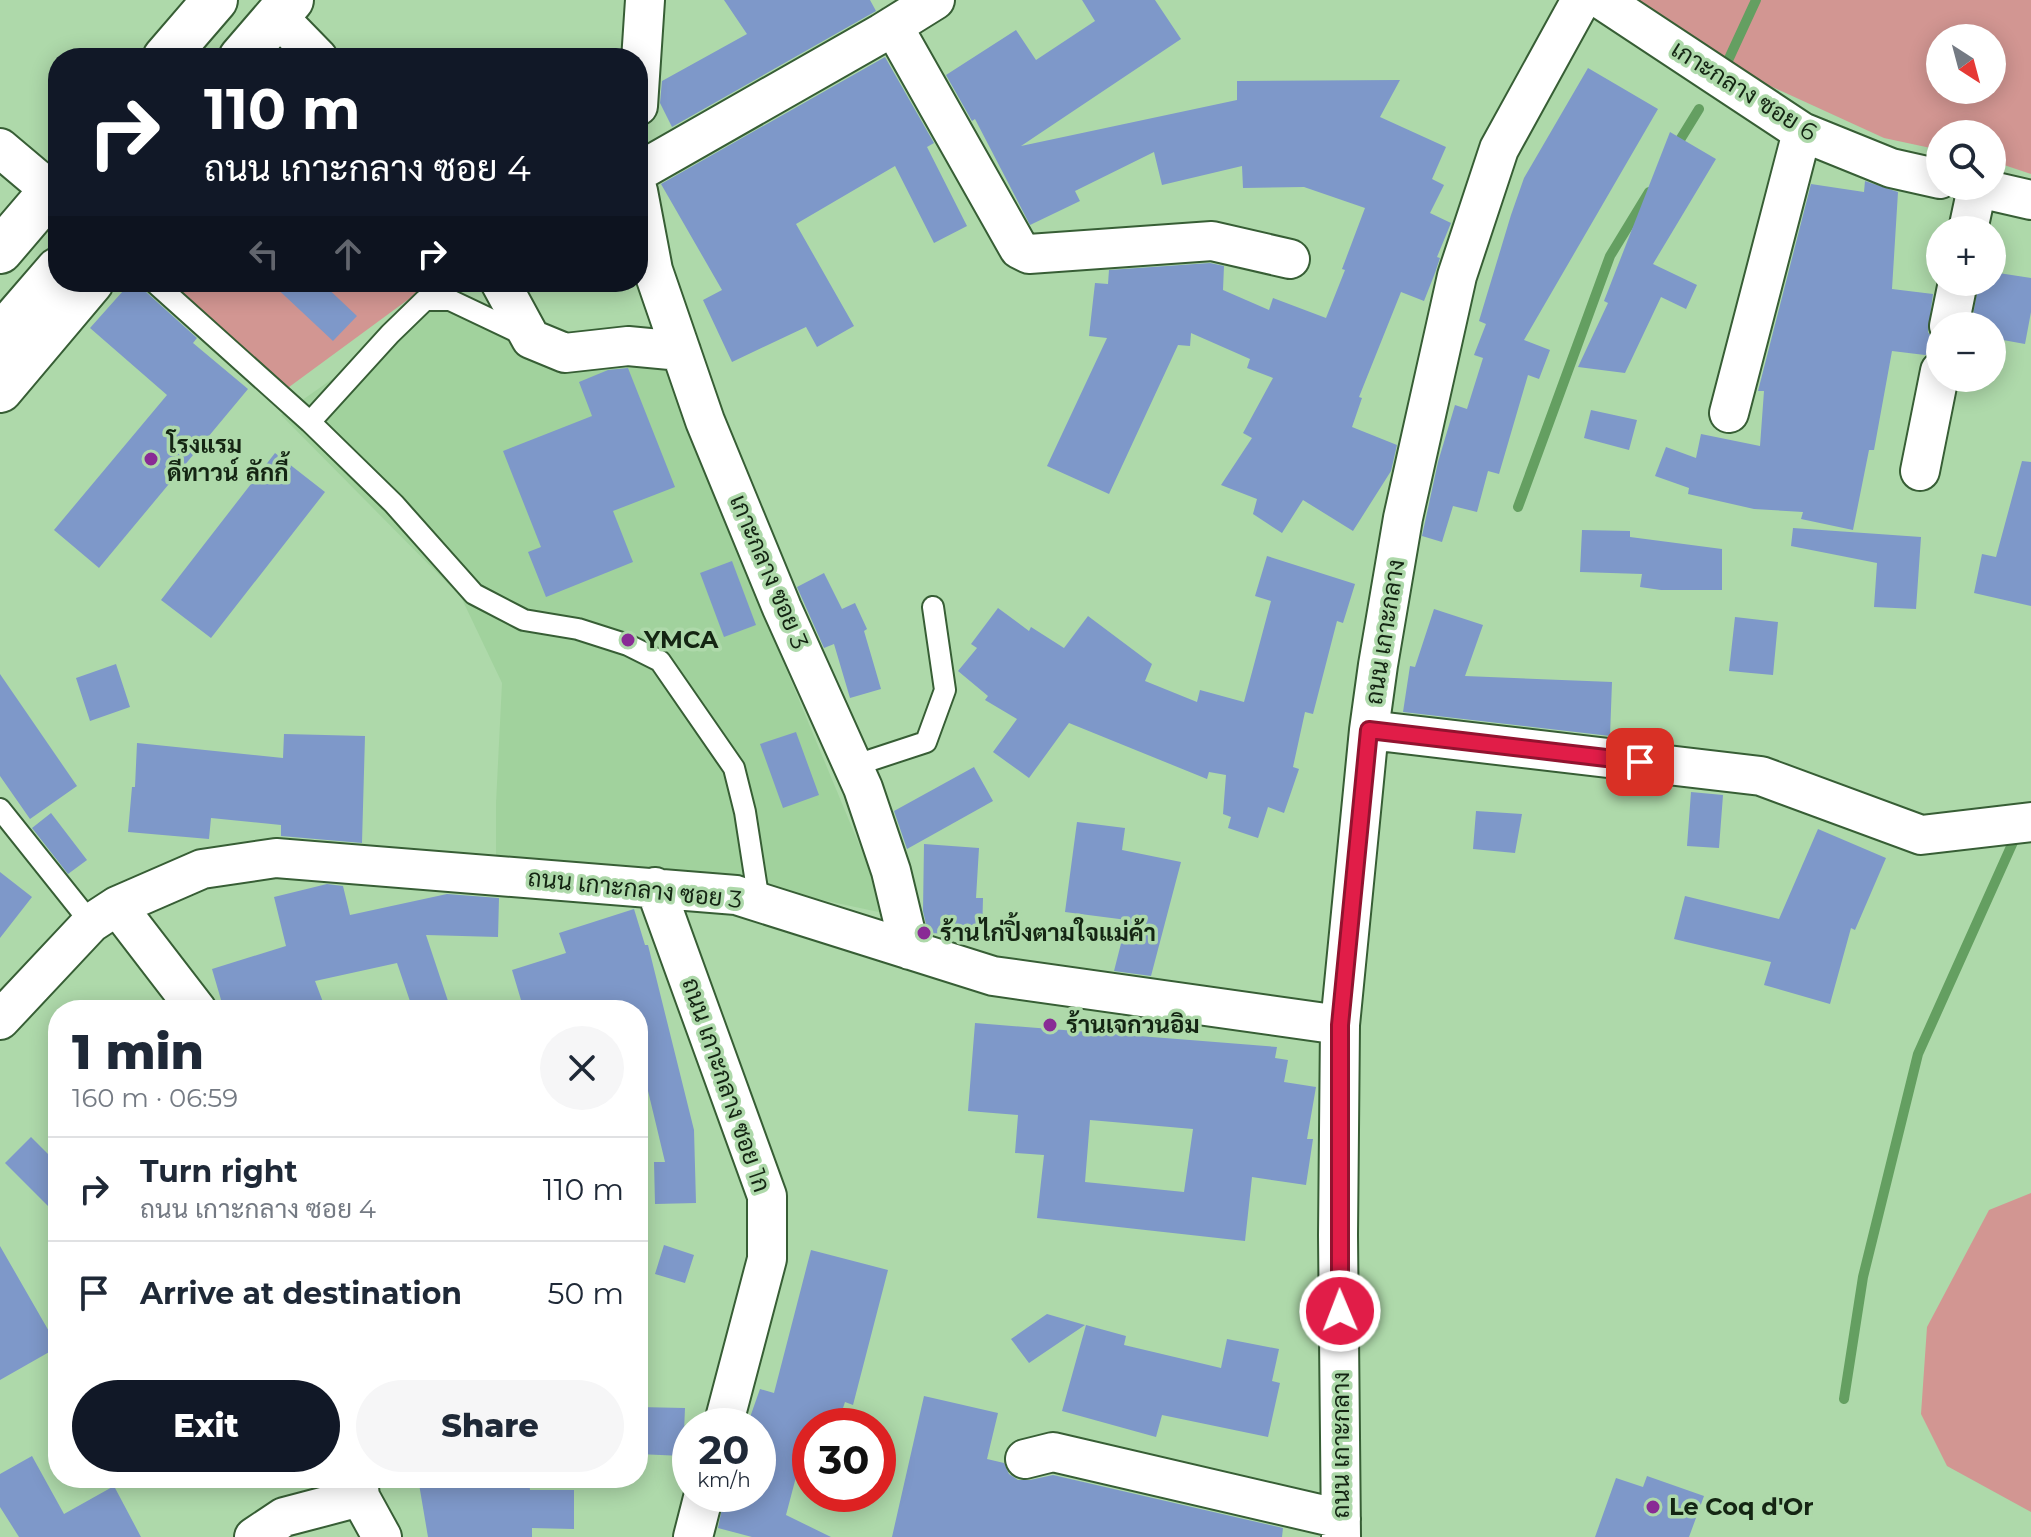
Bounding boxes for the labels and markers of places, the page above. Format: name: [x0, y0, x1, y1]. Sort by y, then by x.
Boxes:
place label: โรงแรม ดีทาวน์ ลักกี้: [165, 429, 291, 487]
marker: โรงแรม ดีทาวน์ ลักกี้: [142, 450, 160, 468]
place label: YMCA: [643, 625, 719, 654]
marker: YMCA: [619, 631, 637, 649]
pin: [1606, 728, 1674, 796]
place label: ร้านไก่ปิ้งตามใจแม่ค้า: [940, 912, 1156, 947]
marker: ร้านไก่ปิ้งตามใจแม่ค้า: [915, 924, 933, 942]
place label: ร้านเจกวนอิม: [1066, 1009, 1200, 1039]
marker: ร้านเจกวนอิม: [1041, 1016, 1059, 1034]
place label: Le Coq d'Or: [1669, 1492, 1814, 1521]
marker: Le Coq d'Or: [1644, 1498, 1662, 1516]

